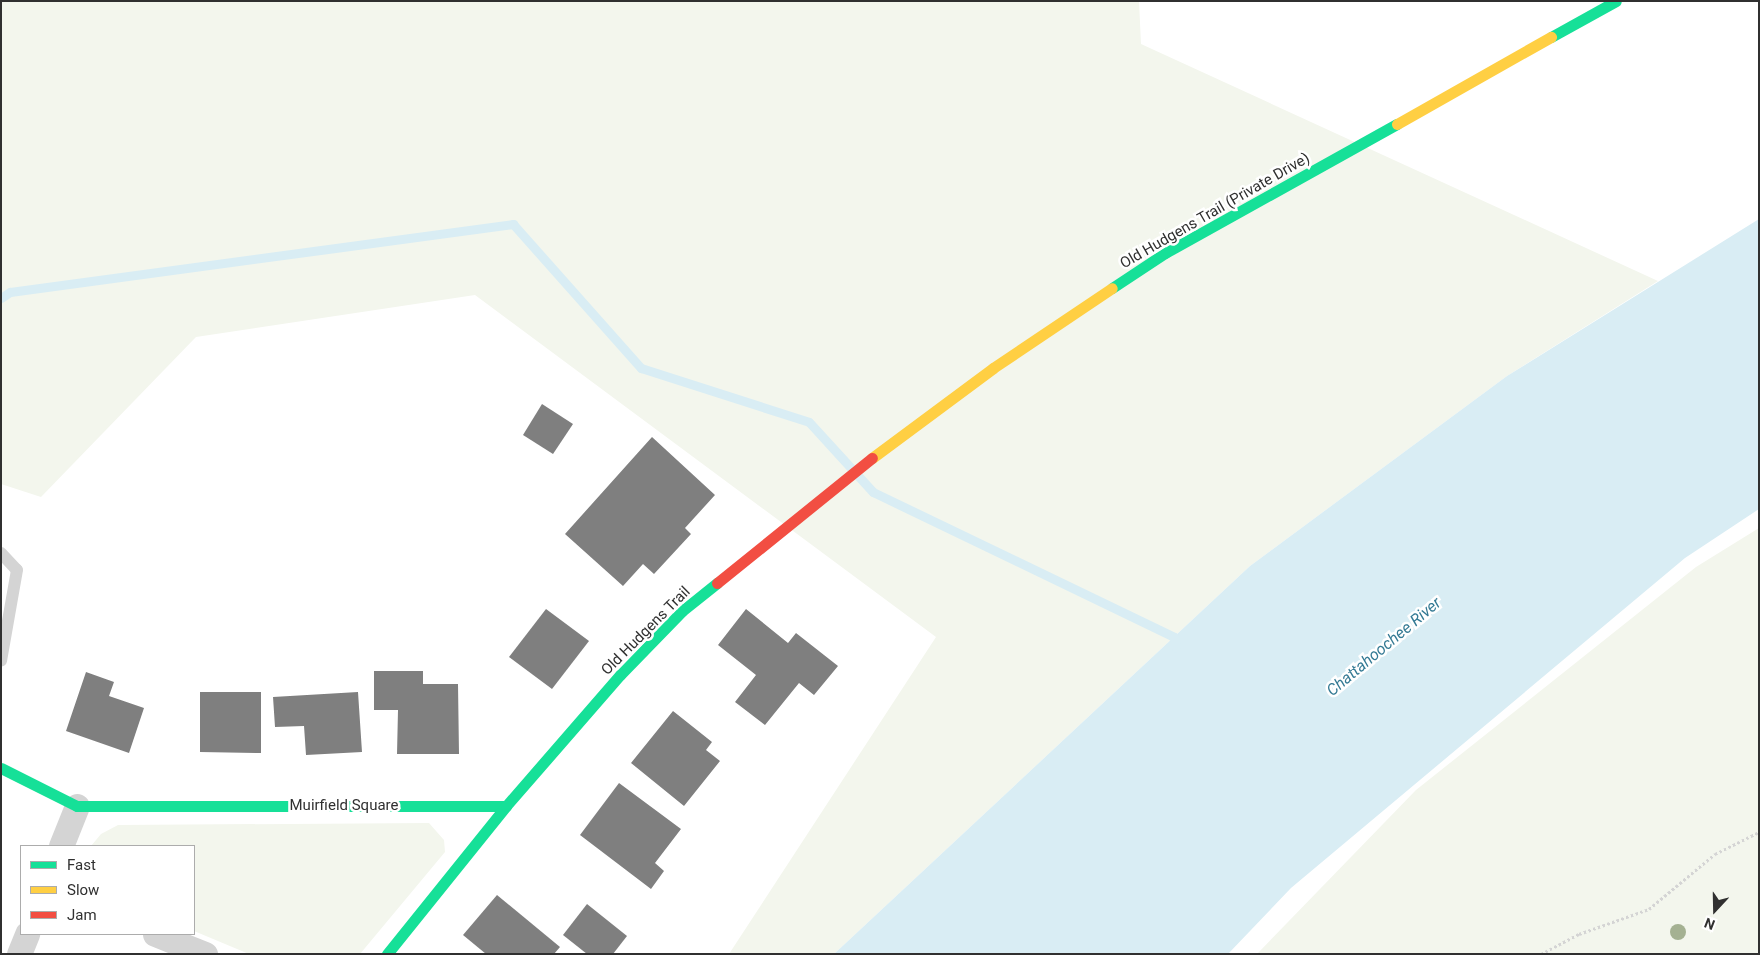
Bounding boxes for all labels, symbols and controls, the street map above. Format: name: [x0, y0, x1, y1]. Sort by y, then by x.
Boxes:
street label: Old Hudgens Trail (Private Drive): [1117, 149, 1313, 273]
street label: Old Hudgens Trail: [598, 583, 694, 679]
water label: Chattahoochee River: [1323, 594, 1445, 700]
street label: Muirfield Square: [290, 797, 398, 815]
legend: [20, 845, 195, 935]
text: Fast: [67, 856, 96, 874]
text: Slow: [67, 881, 99, 899]
north arrow: [1690, 885, 1740, 935]
text: Jam: [67, 906, 97, 924]
text: N: [1702, 915, 1717, 933]

